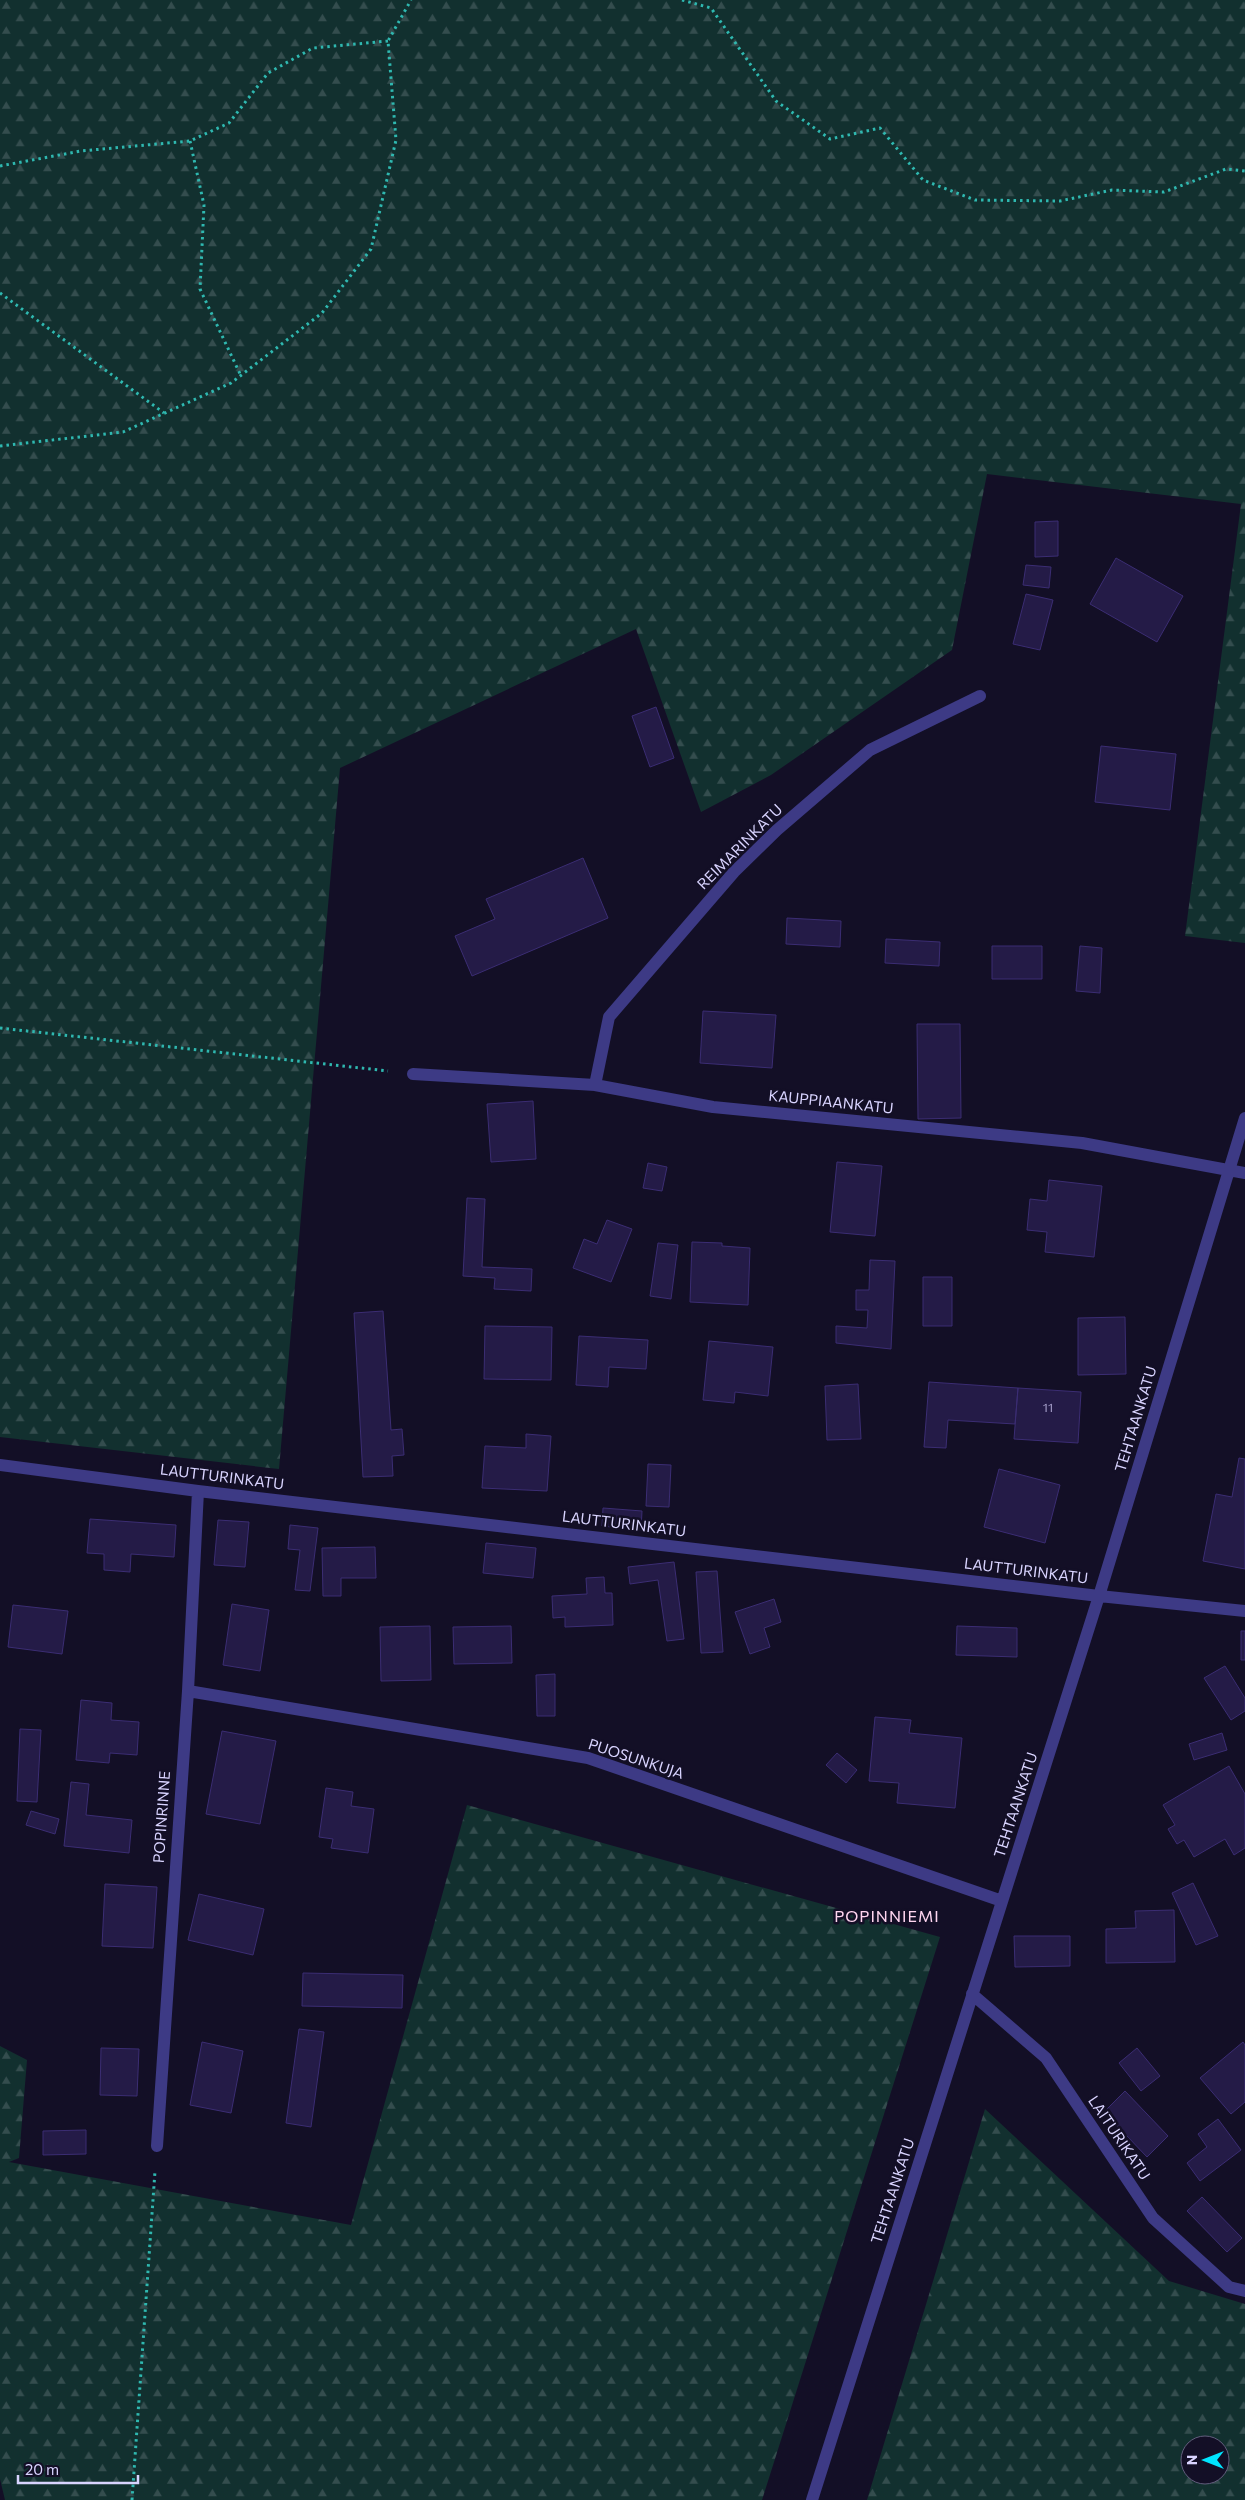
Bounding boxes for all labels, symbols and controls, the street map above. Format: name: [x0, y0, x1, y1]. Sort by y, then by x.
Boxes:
street label: REIMARINKATU: [693, 800, 786, 893]
street label: KAUPPIAANKATU: [768, 1085, 895, 1117]
street label: TEHTAANKATU: [1110, 1364, 1160, 1474]
house number: 11: [1043, 1400, 1053, 1414]
street label: LAUTTURINKATU: [159, 1459, 285, 1493]
street label: LAUTTURINKATU: [561, 1506, 687, 1540]
street label: LAUTTURINKATU: [963, 1553, 1089, 1587]
street label: PUOSUNKUJA: [586, 1734, 686, 1782]
street label: TEHTAANKATU: [990, 1750, 1041, 1860]
street label: POPINRINNE: [149, 1770, 173, 1864]
district label: POPINNIEMI: [834, 1906, 940, 1925]
street label: LAITURIKATU: [1085, 2092, 1155, 2183]
street label: TEHTAANKATU: [867, 2136, 918, 2246]
north arrow: [1180, 2435, 1230, 2485]
scale bar: [18, 2452, 138, 2484]
text: N: [1183, 2455, 1200, 2465]
text: 20 m: [25, 2460, 59, 2478]

